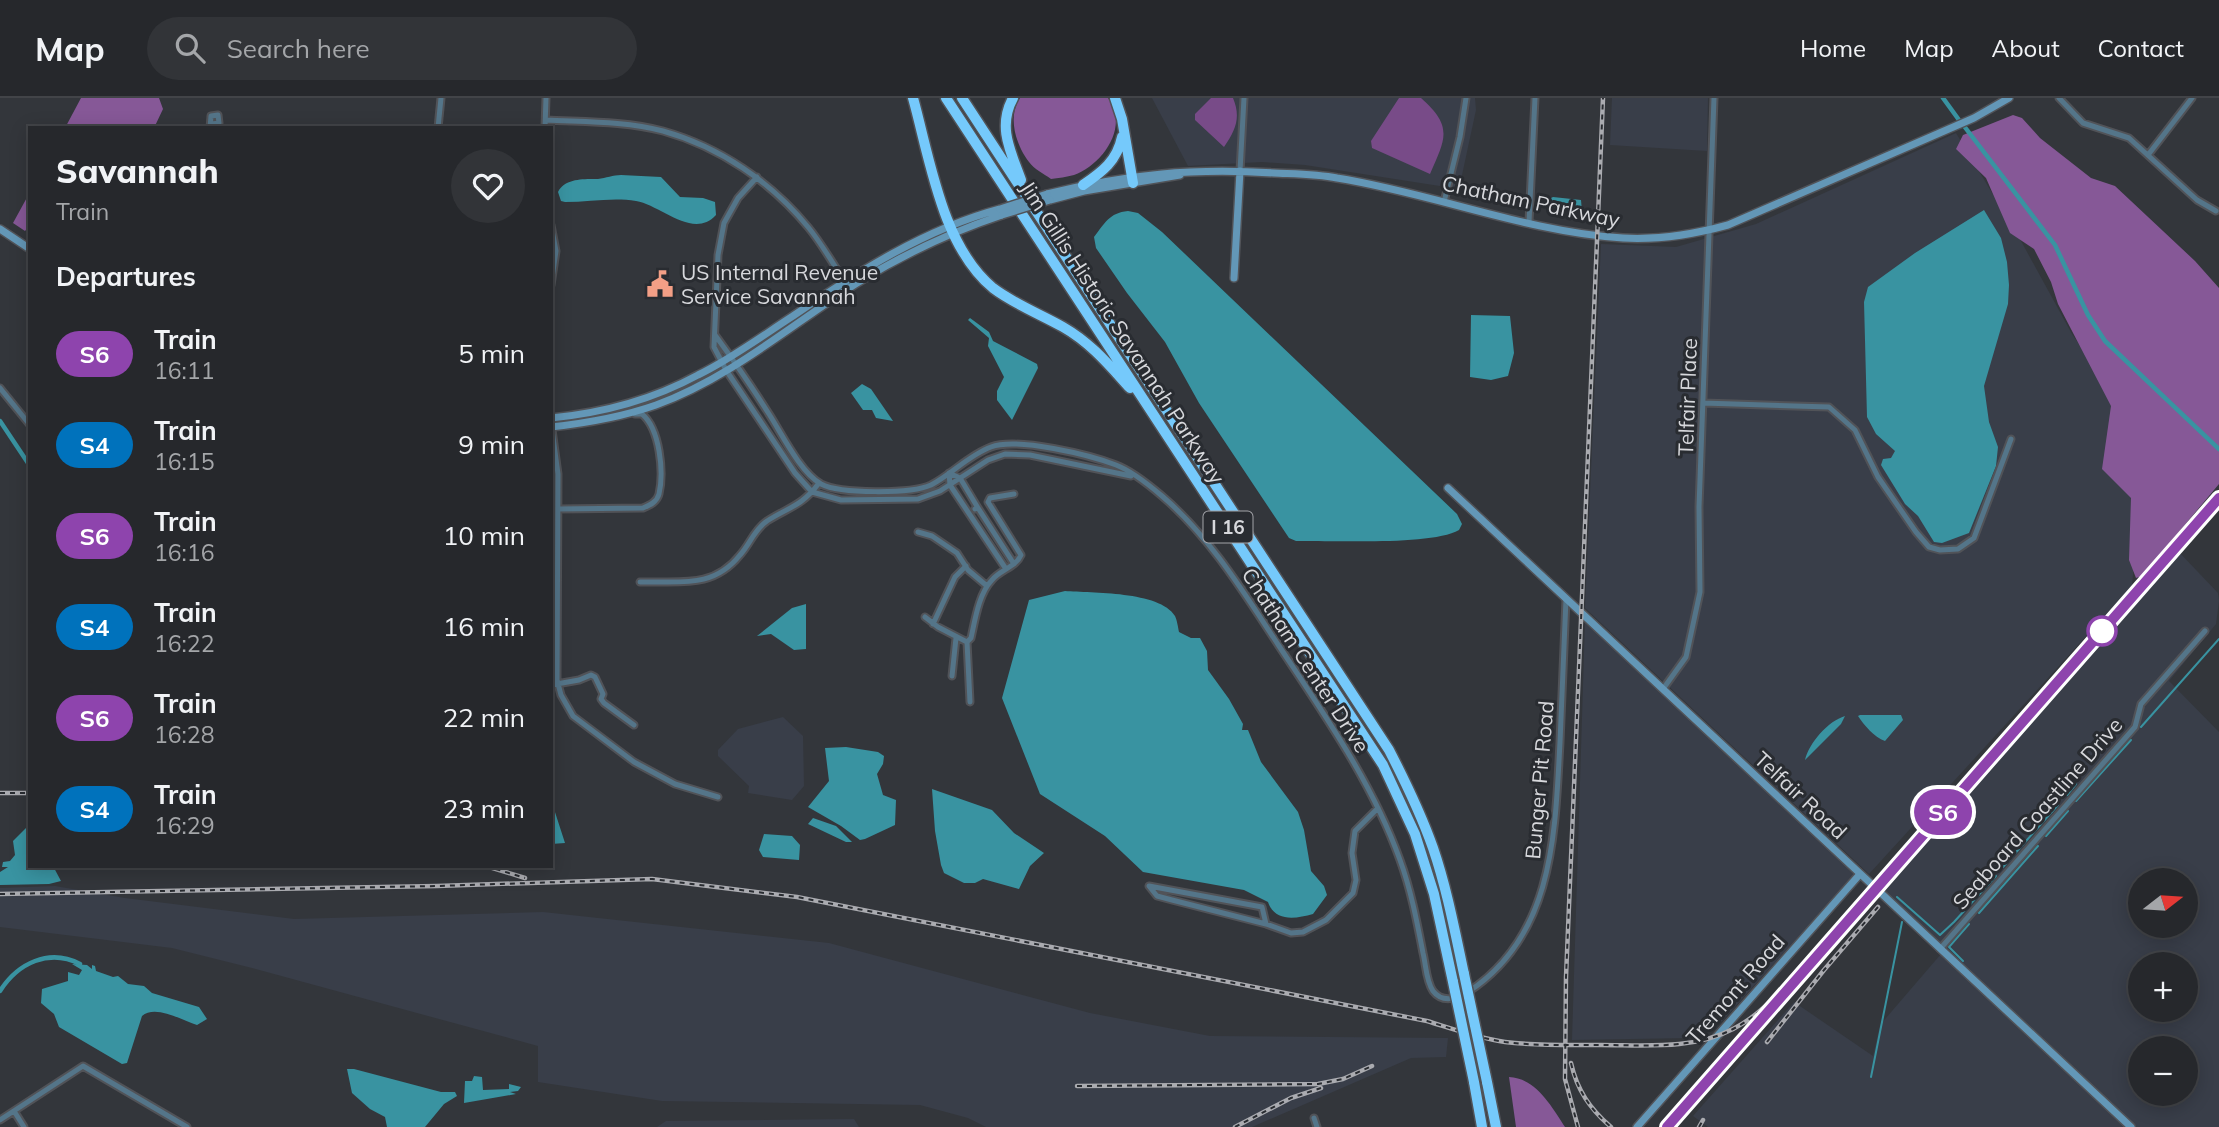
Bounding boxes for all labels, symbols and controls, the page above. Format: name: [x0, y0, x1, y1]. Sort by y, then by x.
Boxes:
search box: [147, 17, 637, 80]
text: Map: [35, 28, 105, 69]
icon: search: [171, 29, 209, 67]
text: Search here: [227, 32, 370, 65]
text: Home: [1800, 33, 1866, 63]
text: Map: [1904, 33, 1954, 63]
text: About: [1992, 33, 2060, 63]
text: Contact: [2098, 33, 2184, 63]
button: heart: [451, 149, 525, 223]
text: Savannah: [56, 150, 219, 191]
street label: Chatham Parkway: [1440, 169, 1622, 233]
street label: Jim Gillis Historic Savannah Parkway: [1015, 176, 1231, 488]
text: Train: [56, 197, 109, 226]
place label: US Internal Revenue Service Savannah: [681, 259, 878, 309]
text: Departures: [56, 260, 196, 293]
public building icon: US Internal Revenue Service Savannah: [645, 269, 675, 299]
text: Train: [154, 323, 217, 356]
text: 5 min: [458, 337, 525, 370]
street label: Telfair Place: [1672, 338, 1702, 456]
text: S6: [80, 339, 109, 369]
text: 16:11: [154, 356, 214, 385]
text: Train: [154, 414, 217, 447]
text: 9 min: [458, 428, 525, 461]
text: S4: [80, 430, 109, 460]
text: 16:15: [154, 447, 214, 476]
text: Train: [154, 505, 217, 538]
road number: I 16: [1204, 512, 1252, 542]
text: 10 min: [443, 519, 525, 552]
text: S6: [80, 521, 109, 551]
text: 16:16: [154, 538, 214, 567]
street label: Chatham Center Drive: [1236, 563, 1376, 757]
text: Train: [154, 596, 217, 629]
text: 16 min: [443, 610, 525, 643]
text: S4: [80, 612, 109, 642]
unlabelled marker: [2087, 616, 2117, 646]
text: 16:22: [154, 629, 214, 658]
text: Train: [154, 687, 217, 720]
street label: Bunger Pit Road: [1519, 700, 1559, 860]
text: 22 min: [443, 701, 525, 734]
text: S6: [80, 703, 109, 733]
street label: Seaboard Coastline Drive: [1947, 712, 2127, 914]
text: 16:28: [154, 720, 214, 749]
street label: Telfair Road: [1749, 746, 1853, 844]
text: Train: [154, 778, 217, 811]
line badge: S6: [1912, 789, 1974, 835]
text: 23 min: [443, 792, 525, 825]
text: S4: [80, 794, 109, 824]
text: S6: [1928, 797, 1958, 827]
text: 16:29: [154, 811, 214, 840]
north arrow: [2128, 868, 2198, 938]
map controls: [2128, 868, 2198, 1106]
street label: Tremont Road: [1680, 929, 1790, 1049]
button: +: [2128, 952, 2198, 1022]
button: −: [2128, 1036, 2198, 1106]

